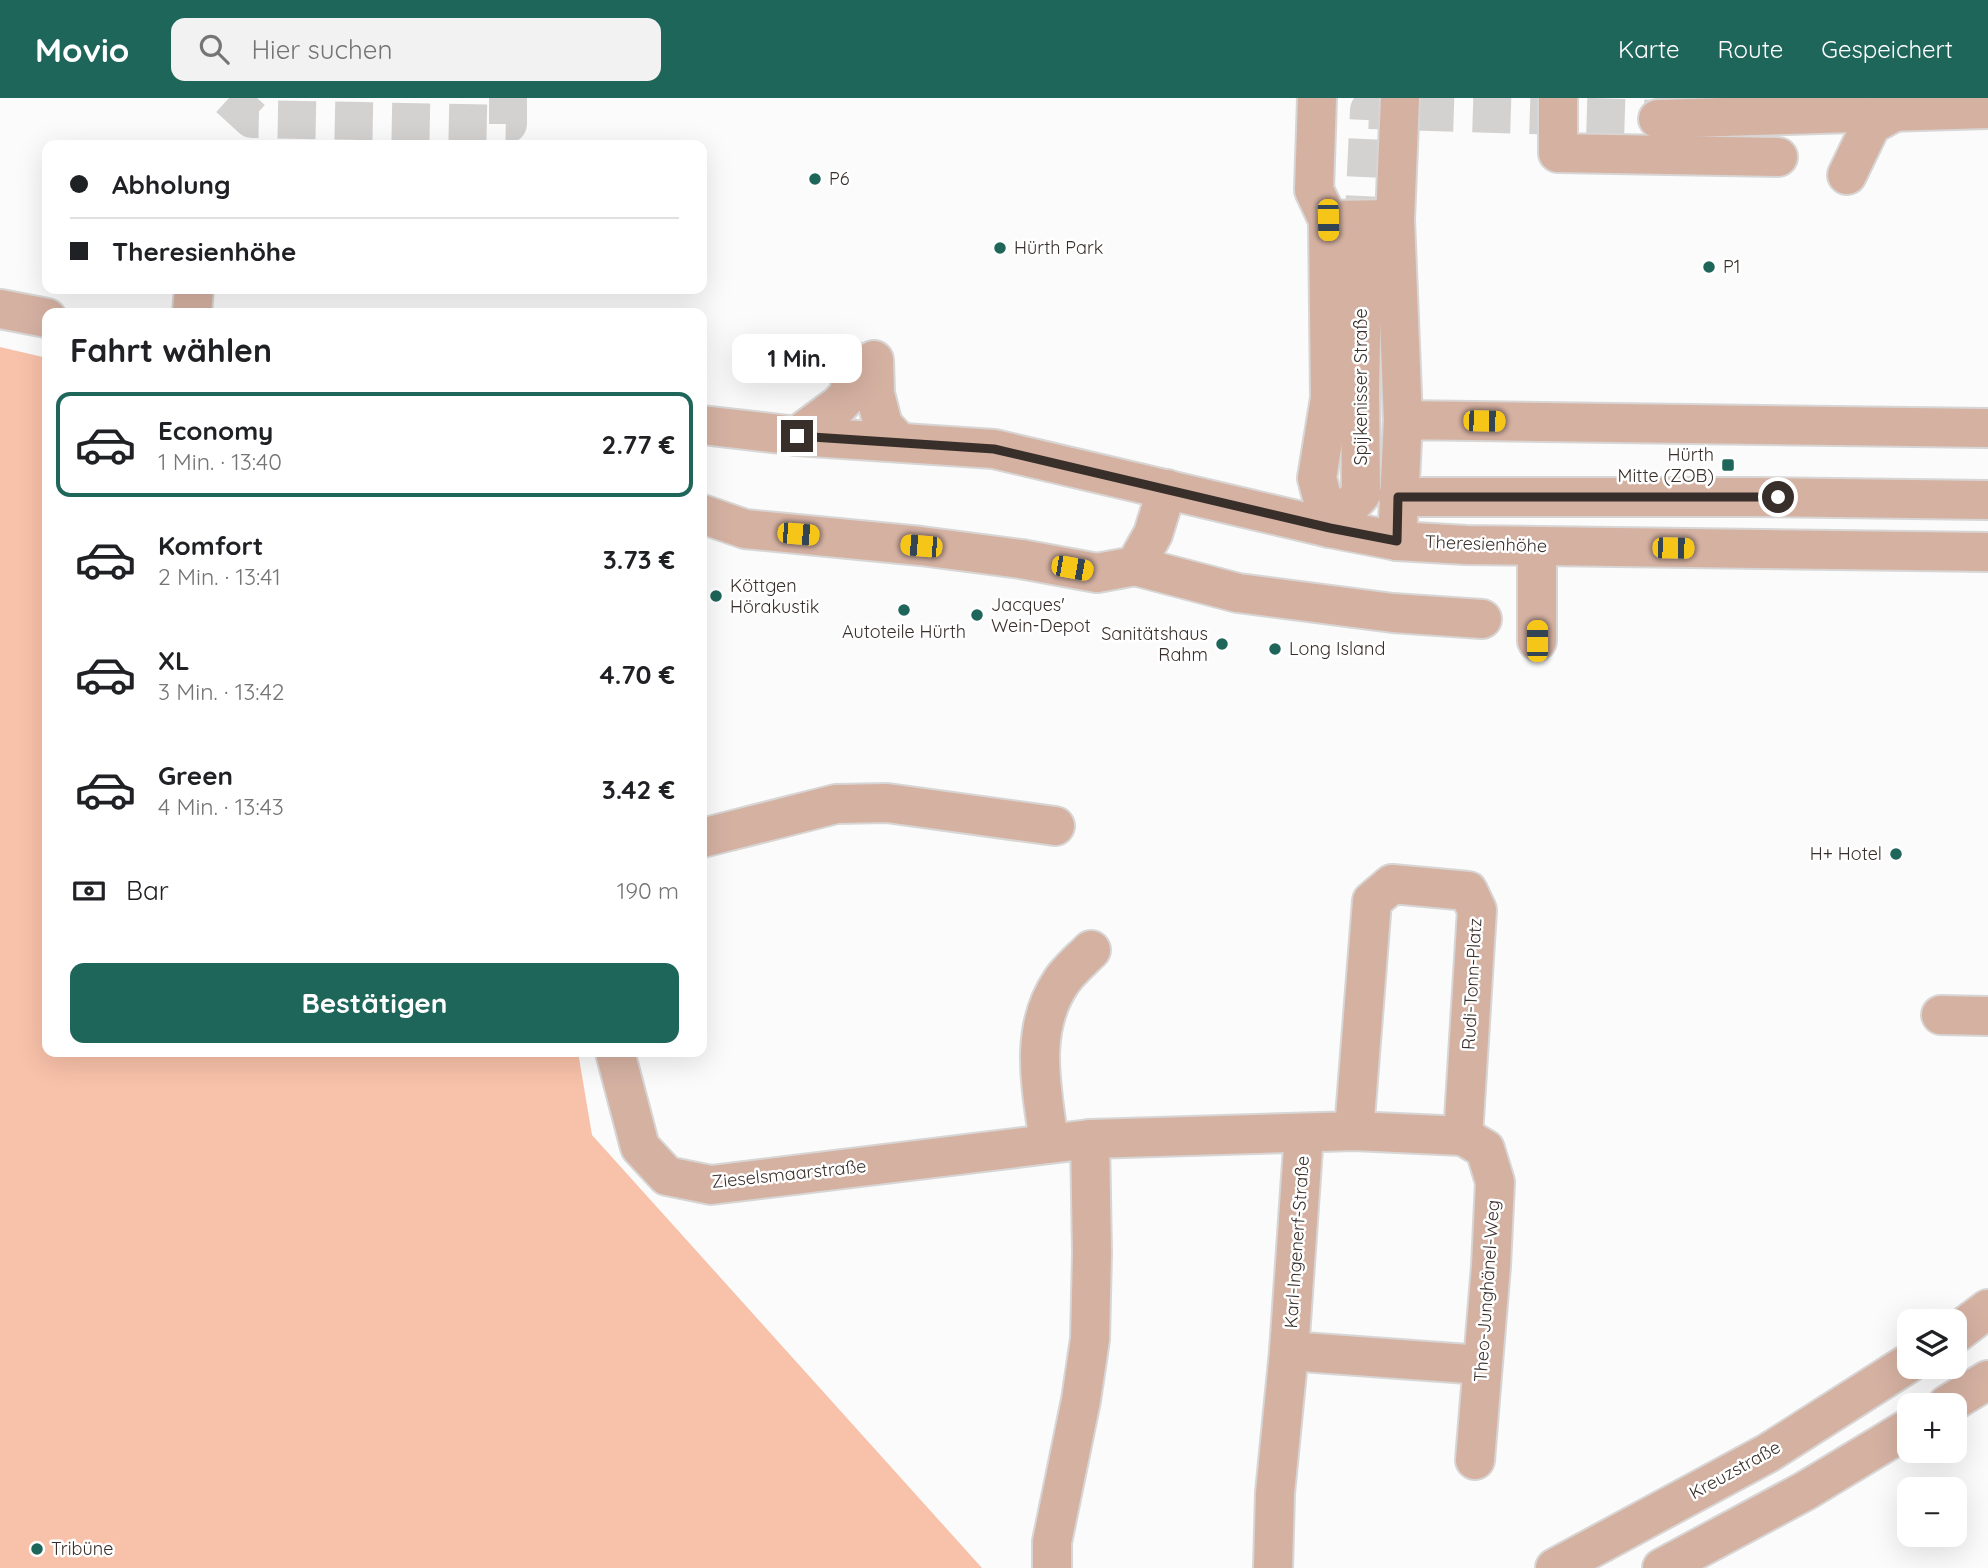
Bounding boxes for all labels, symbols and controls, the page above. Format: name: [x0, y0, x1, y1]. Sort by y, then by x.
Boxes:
search box: [171, 18, 661, 81]
text: Movio: [35, 29, 129, 70]
icon: search: [195, 30, 233, 68]
text: Hier suchen: [251, 33, 392, 66]
text: Karte: [1618, 34, 1680, 64]
text: Route: [1718, 34, 1783, 64]
text: Gespeichert: [1821, 34, 1953, 64]
place label: P6: [829, 167, 850, 190]
text: Abholung: [112, 168, 231, 201]
marker: P6: [807, 171, 823, 187]
car: [1318, 199, 1339, 241]
text: Theresienhöhe: [112, 235, 296, 268]
place label: Hürth Park: [1014, 236, 1103, 259]
marker: Hürth Park: [992, 240, 1008, 256]
place label: P1: [1723, 255, 1740, 278]
marker: P1: [1701, 259, 1717, 275]
street label: Spijkenisser Straße: [1349, 308, 1372, 466]
text: Fahrt wählen: [70, 330, 272, 370]
callout: 1 Min.: [732, 334, 862, 384]
text: 1 Min.: [767, 344, 827, 373]
car: [1463, 410, 1506, 432]
icon: car: [74, 413, 137, 476]
text: Economy: [158, 414, 273, 447]
route end: [781, 420, 813, 452]
text: 2.77 €: [602, 428, 675, 461]
place label: Hürth Mitte (ZOB): [1618, 443, 1714, 487]
text: 1 Min. · 13:40: [158, 447, 282, 476]
marker: Hürth Mitte (ZOB): [1720, 457, 1736, 473]
route start: [1762, 481, 1794, 513]
car: [777, 522, 820, 546]
icon: car: [74, 528, 137, 591]
text: Komfort: [158, 529, 263, 562]
street label: Theresienhöhe: [1424, 530, 1548, 557]
car: [900, 534, 943, 558]
car: [1652, 537, 1695, 559]
text: 3.73 €: [603, 543, 675, 576]
car: [1050, 554, 1095, 582]
text: 2 Min. · 13:41: [158, 562, 281, 591]
place label: Köttgen Hörakustik: [730, 574, 819, 618]
marker: Köttgen Hörakustik: [708, 588, 724, 604]
place label: Jacques' Wein-Depot: [991, 593, 1091, 637]
marker: Autoteile Hürth: [896, 602, 912, 618]
marker: Jacques' Wein-Depot: [969, 607, 985, 623]
place label: Autoteile Hürth: [842, 620, 966, 643]
car: [1527, 620, 1548, 662]
place label: Sanitätshaus Rahm: [1101, 622, 1208, 666]
marker: Sanitätshaus Rahm: [1214, 636, 1230, 652]
place label: Long Island: [1289, 637, 1385, 660]
marker: Long Island: [1267, 641, 1283, 657]
icon: car: [74, 643, 137, 706]
text: XL: [158, 644, 190, 677]
text: 4.70 €: [599, 658, 675, 691]
text: 3 Min. · 13:42: [158, 677, 285, 706]
icon: car: [74, 758, 137, 821]
text: Green: [158, 759, 233, 792]
text: 3.42 €: [602, 773, 675, 806]
text: 4 Min. · 13:43: [158, 792, 284, 821]
place label: H+ Hotel: [1810, 842, 1882, 865]
marker: H+ Hotel: [1888, 846, 1904, 862]
icon: cash: [70, 872, 108, 910]
text: Bar: [126, 874, 169, 907]
text: 190 m: [617, 876, 679, 905]
street label: Rudi-Tonn-Platz: [1457, 918, 1486, 1050]
button: Bestätigen: [70, 963, 679, 1043]
street label: Zieselsmaarstraße: [710, 1154, 867, 1193]
street label: Karl-Ingenerf-Straße: [1279, 1155, 1314, 1329]
street label: Theo-Junghänel-Weg: [1469, 1199, 1504, 1383]
map controls: [1897, 1309, 1967, 1547]
button: layers: [1897, 1309, 1967, 1379]
button: +: [1897, 1393, 1967, 1463]
street label: Kreuzstraße: [1685, 1435, 1784, 1504]
button: −: [1897, 1477, 1967, 1547]
place label: Tribüne: [51, 1537, 113, 1560]
marker: Tribüne: [29, 1541, 45, 1557]

